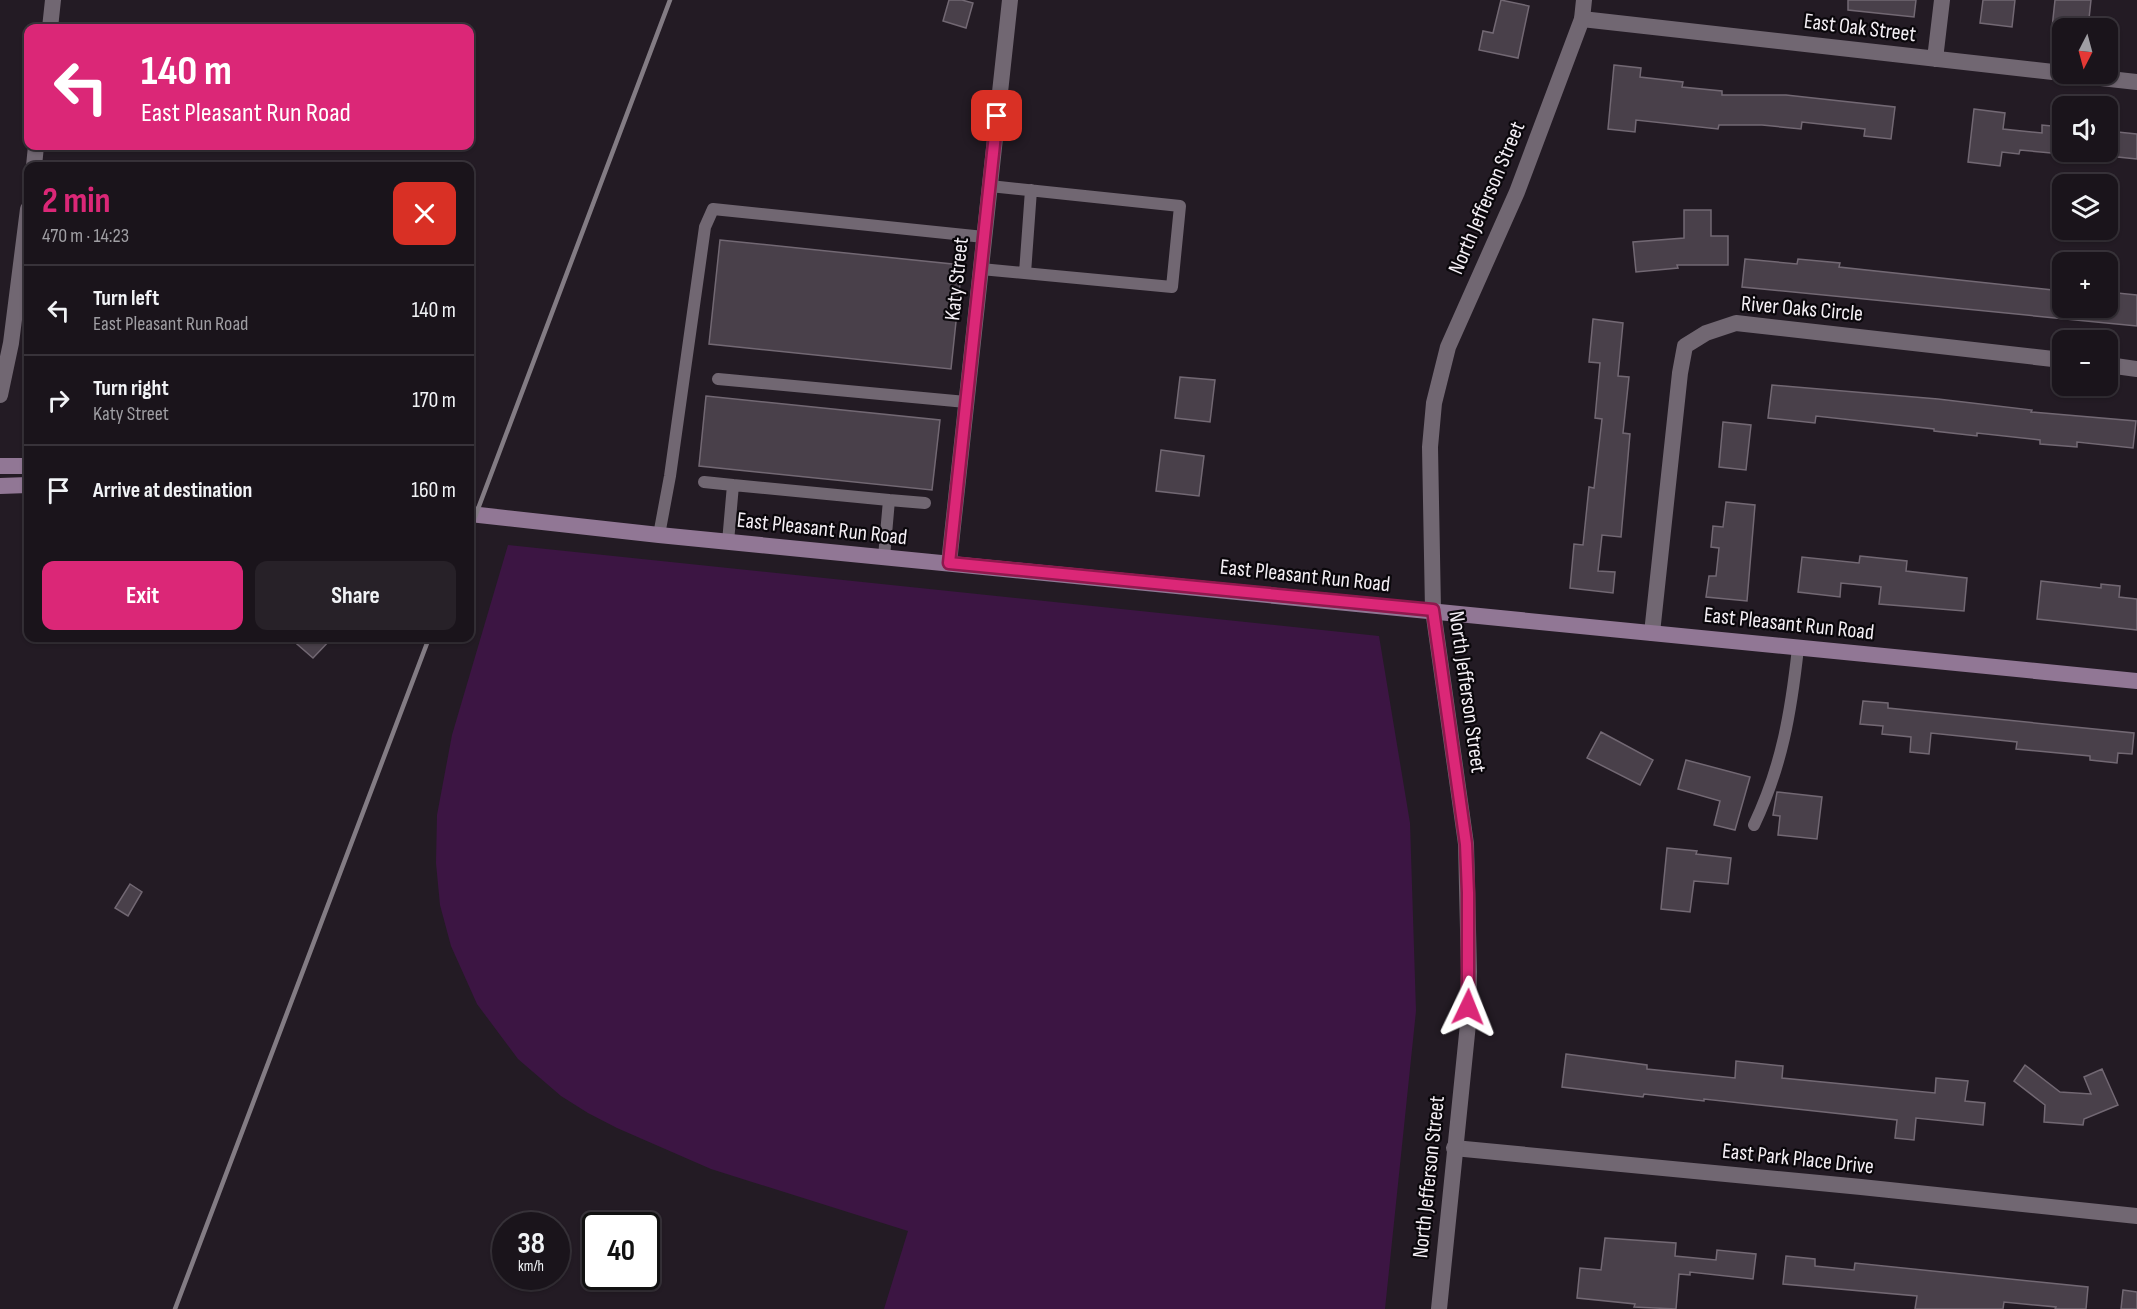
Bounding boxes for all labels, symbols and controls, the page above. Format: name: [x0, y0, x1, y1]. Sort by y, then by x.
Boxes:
street label: East Oak Street: [1802, 8, 1918, 48]
north arrow: [2052, 18, 2118, 84]
map controls: [2052, 18, 2118, 396]
text: 140 m: [141, 46, 232, 97]
icon: left: [42, 48, 120, 126]
pin: [971, 90, 1022, 141]
button: sound: [2052, 96, 2118, 162]
text: East Pleasant Run Road: [141, 97, 351, 129]
icon: arrive: [980, 99, 1013, 132]
street label: North Jefferson Street: [1443, 117, 1531, 278]
button: layers: [2052, 174, 2118, 240]
text: 2 min: [42, 180, 111, 223]
button: close: [393, 182, 456, 245]
text: 470 m · 14:23: [42, 224, 129, 248]
street label: Katy Street: [939, 236, 975, 322]
button: +: [2052, 252, 2118, 318]
text: Turn left: [93, 285, 159, 312]
street label: River Oaks Circle: [1740, 290, 1864, 328]
icon: left: [42, 294, 75, 327]
text: 140 m: [412, 297, 456, 324]
text: East Pleasant Run Road: [93, 312, 248, 336]
button: −: [2052, 330, 2118, 396]
text: Turn right: [93, 375, 169, 402]
icon: right: [42, 384, 75, 417]
text: 170 m: [412, 387, 456, 414]
text: Katy Street: [93, 402, 169, 426]
icon: arrive: [42, 474, 75, 507]
text: Arrive at destination: [93, 477, 252, 504]
text: 160 m: [411, 477, 456, 504]
street label: East Pleasant Run Road: [736, 507, 908, 551]
street label: East Pleasant Run Road: [1219, 554, 1391, 598]
button: Exit: [42, 561, 243, 630]
button: Share: [255, 561, 456, 630]
street label: East Pleasant Run Road: [1703, 602, 1875, 646]
street label: North Jefferson Street: [1442, 609, 1492, 775]
position arrow: [1436, 975, 1500, 1039]
street label: North Jefferson Street: [1407, 1094, 1451, 1260]
street label: East Park Place Drive: [1721, 1138, 1875, 1180]
speed limit sign: 40: [582, 1212, 660, 1290]
text: 38: [517, 1226, 545, 1262]
text: km/h: [518, 1257, 544, 1276]

